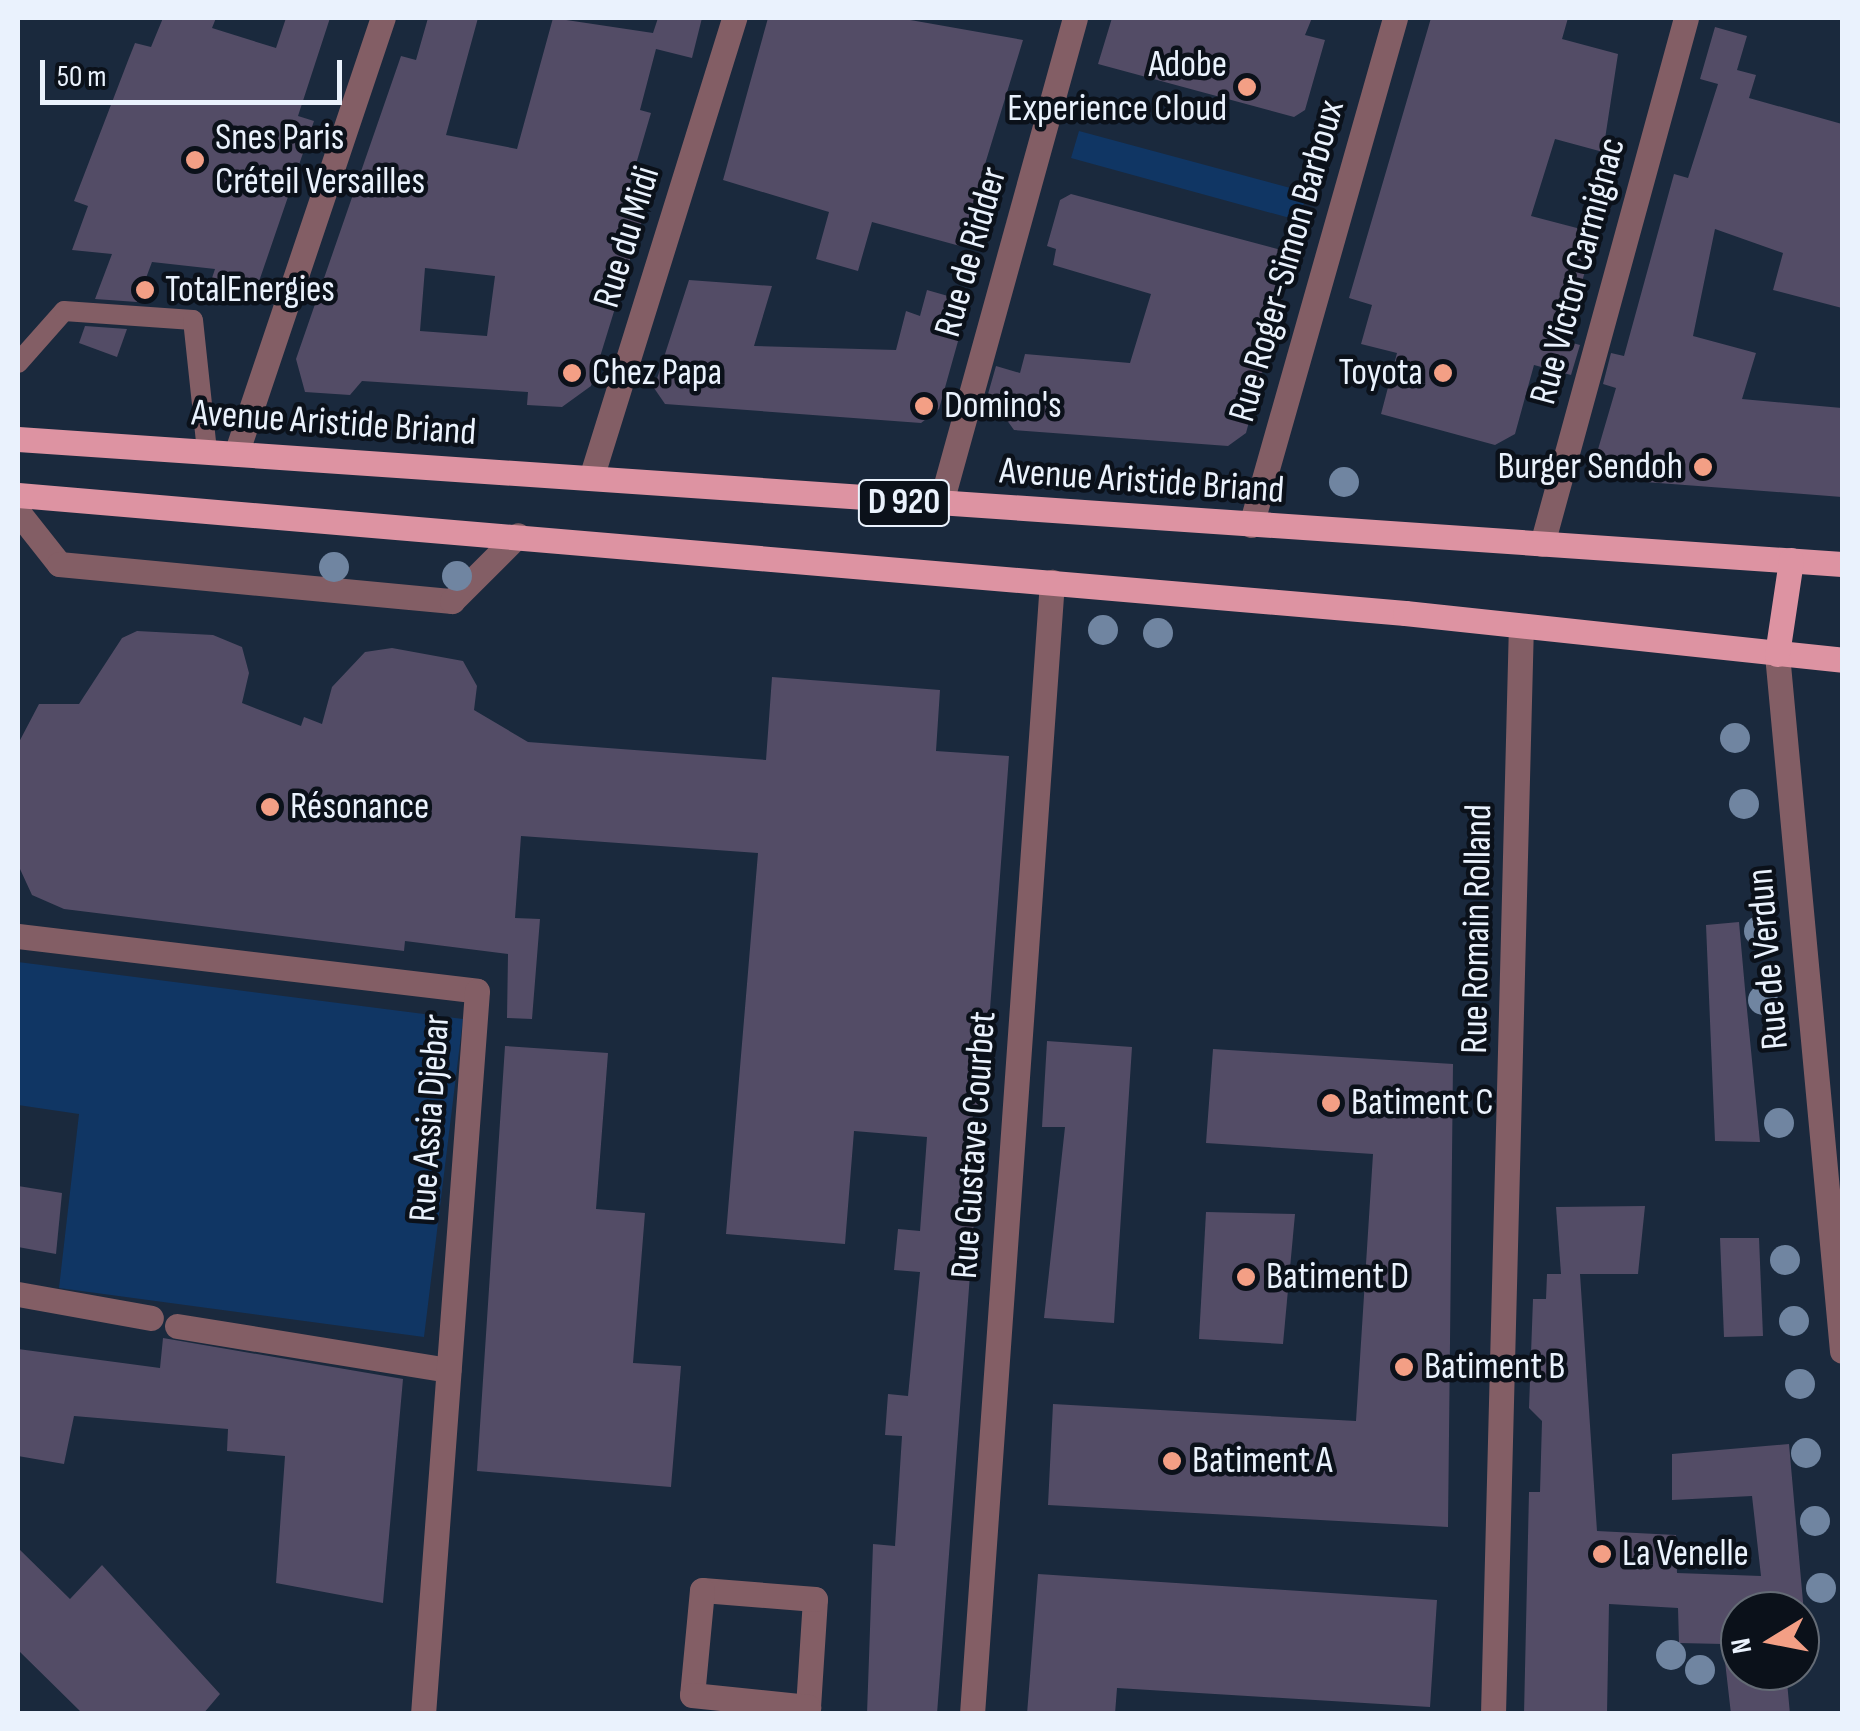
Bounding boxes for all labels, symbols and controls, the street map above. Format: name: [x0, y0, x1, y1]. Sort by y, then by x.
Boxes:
scale bar: [45, 40, 348, 102]
place label: Adobe Experience Cloud: [1007, 42, 1227, 132]
text: 50 m: [57, 59, 106, 95]
marker: Adobe Experience Cloud: [1236, 76, 1258, 98]
street label: Rue Roger-Simon Barboux: [1219, 95, 1355, 427]
place label: Snes Paris Créteil Versailles: [215, 115, 425, 204]
street label: Rue Victor Carmignac: [1521, 133, 1635, 409]
marker: Snes Paris Créteil Versailles: [184, 149, 206, 171]
street label: Rue du Midi: [584, 161, 670, 313]
street label: Rue de Ridder: [925, 162, 1017, 342]
place label: TotalEnergies: [165, 267, 335, 313]
marker: TotalEnergies: [134, 279, 156, 301]
place label: Chez Papa: [592, 350, 722, 396]
place label: Toyota: [1338, 350, 1423, 396]
marker: Chez Papa: [561, 362, 583, 384]
marker: Toyota: [1432, 362, 1454, 384]
place label: Domino's: [944, 383, 1062, 429]
street label: Avenue Aristide Briand: [190, 390, 478, 456]
marker: Domino's: [913, 395, 935, 417]
place label: Burger Sendoh: [1497, 444, 1683, 490]
street label: Avenue Aristide Briand: [998, 448, 1286, 514]
marker: Burger Sendoh: [1692, 456, 1714, 478]
road number: D 920: [856, 473, 952, 533]
place label: Résonance: [290, 784, 429, 830]
marker: Résonance: [259, 796, 281, 818]
street label: Rue Romain Rolland: [1452, 804, 1502, 1054]
street label: Rue de Verdun: [1737, 867, 1799, 1051]
street label: Rue Gustave Courbet: [942, 1010, 1006, 1280]
street label: Rue Assia Djebar: [400, 1013, 460, 1223]
place label: Batiment C: [1351, 1080, 1494, 1126]
marker: Batiment C: [1320, 1092, 1342, 1114]
place label: Batiment D: [1266, 1254, 1409, 1300]
marker: Batiment D: [1235, 1266, 1257, 1288]
place label: Batiment B: [1424, 1344, 1565, 1390]
marker: Batiment B: [1393, 1356, 1415, 1378]
place label: Batiment A: [1192, 1438, 1332, 1484]
marker: Batiment A: [1161, 1450, 1183, 1472]
place label: La Venelle: [1622, 1531, 1749, 1577]
marker: La Venelle: [1591, 1543, 1613, 1565]
north arrow: [1720, 1591, 1820, 1691]
text: N: [1724, 1636, 1759, 1656]

